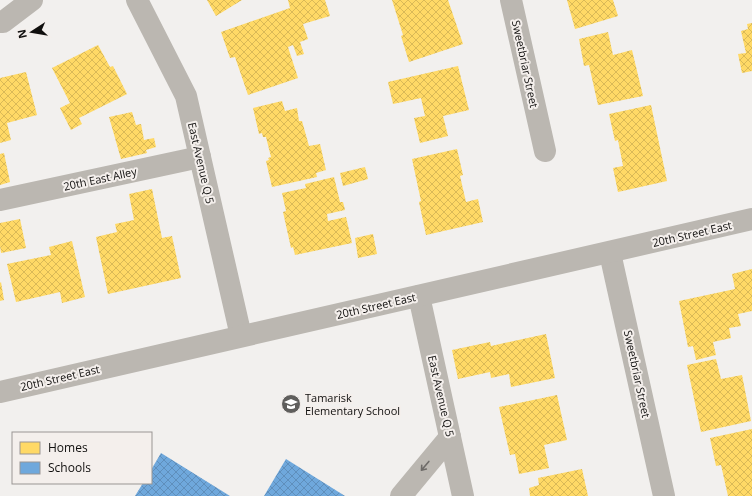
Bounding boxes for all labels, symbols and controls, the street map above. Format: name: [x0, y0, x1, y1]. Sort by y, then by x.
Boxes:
north arrow: [12, 12, 52, 52]
street label: Sweetbriar Street: [509, 19, 542, 109]
text: N: [13, 28, 30, 40]
street label: East Avenue Q 5: [185, 121, 218, 205]
street label: 20th East Alley: [62, 163, 138, 194]
street label: 20th Street East: [651, 217, 733, 250]
street label: 20th Street East: [335, 289, 417, 322]
street label: Sweetbriar Street: [621, 329, 654, 419]
street label: East Avenue Q 5: [425, 354, 458, 438]
street label: 20th Street East: [19, 361, 101, 394]
place label: Tamarisk Elementary School: [305, 390, 400, 418]
school or university icon: Tamarisk Elementary School: [280, 393, 302, 415]
legend: [12, 432, 152, 484]
text: Homes: [48, 439, 88, 456]
text: Schools: [48, 459, 91, 476]
one-way arrow: [421, 461, 430, 472]

